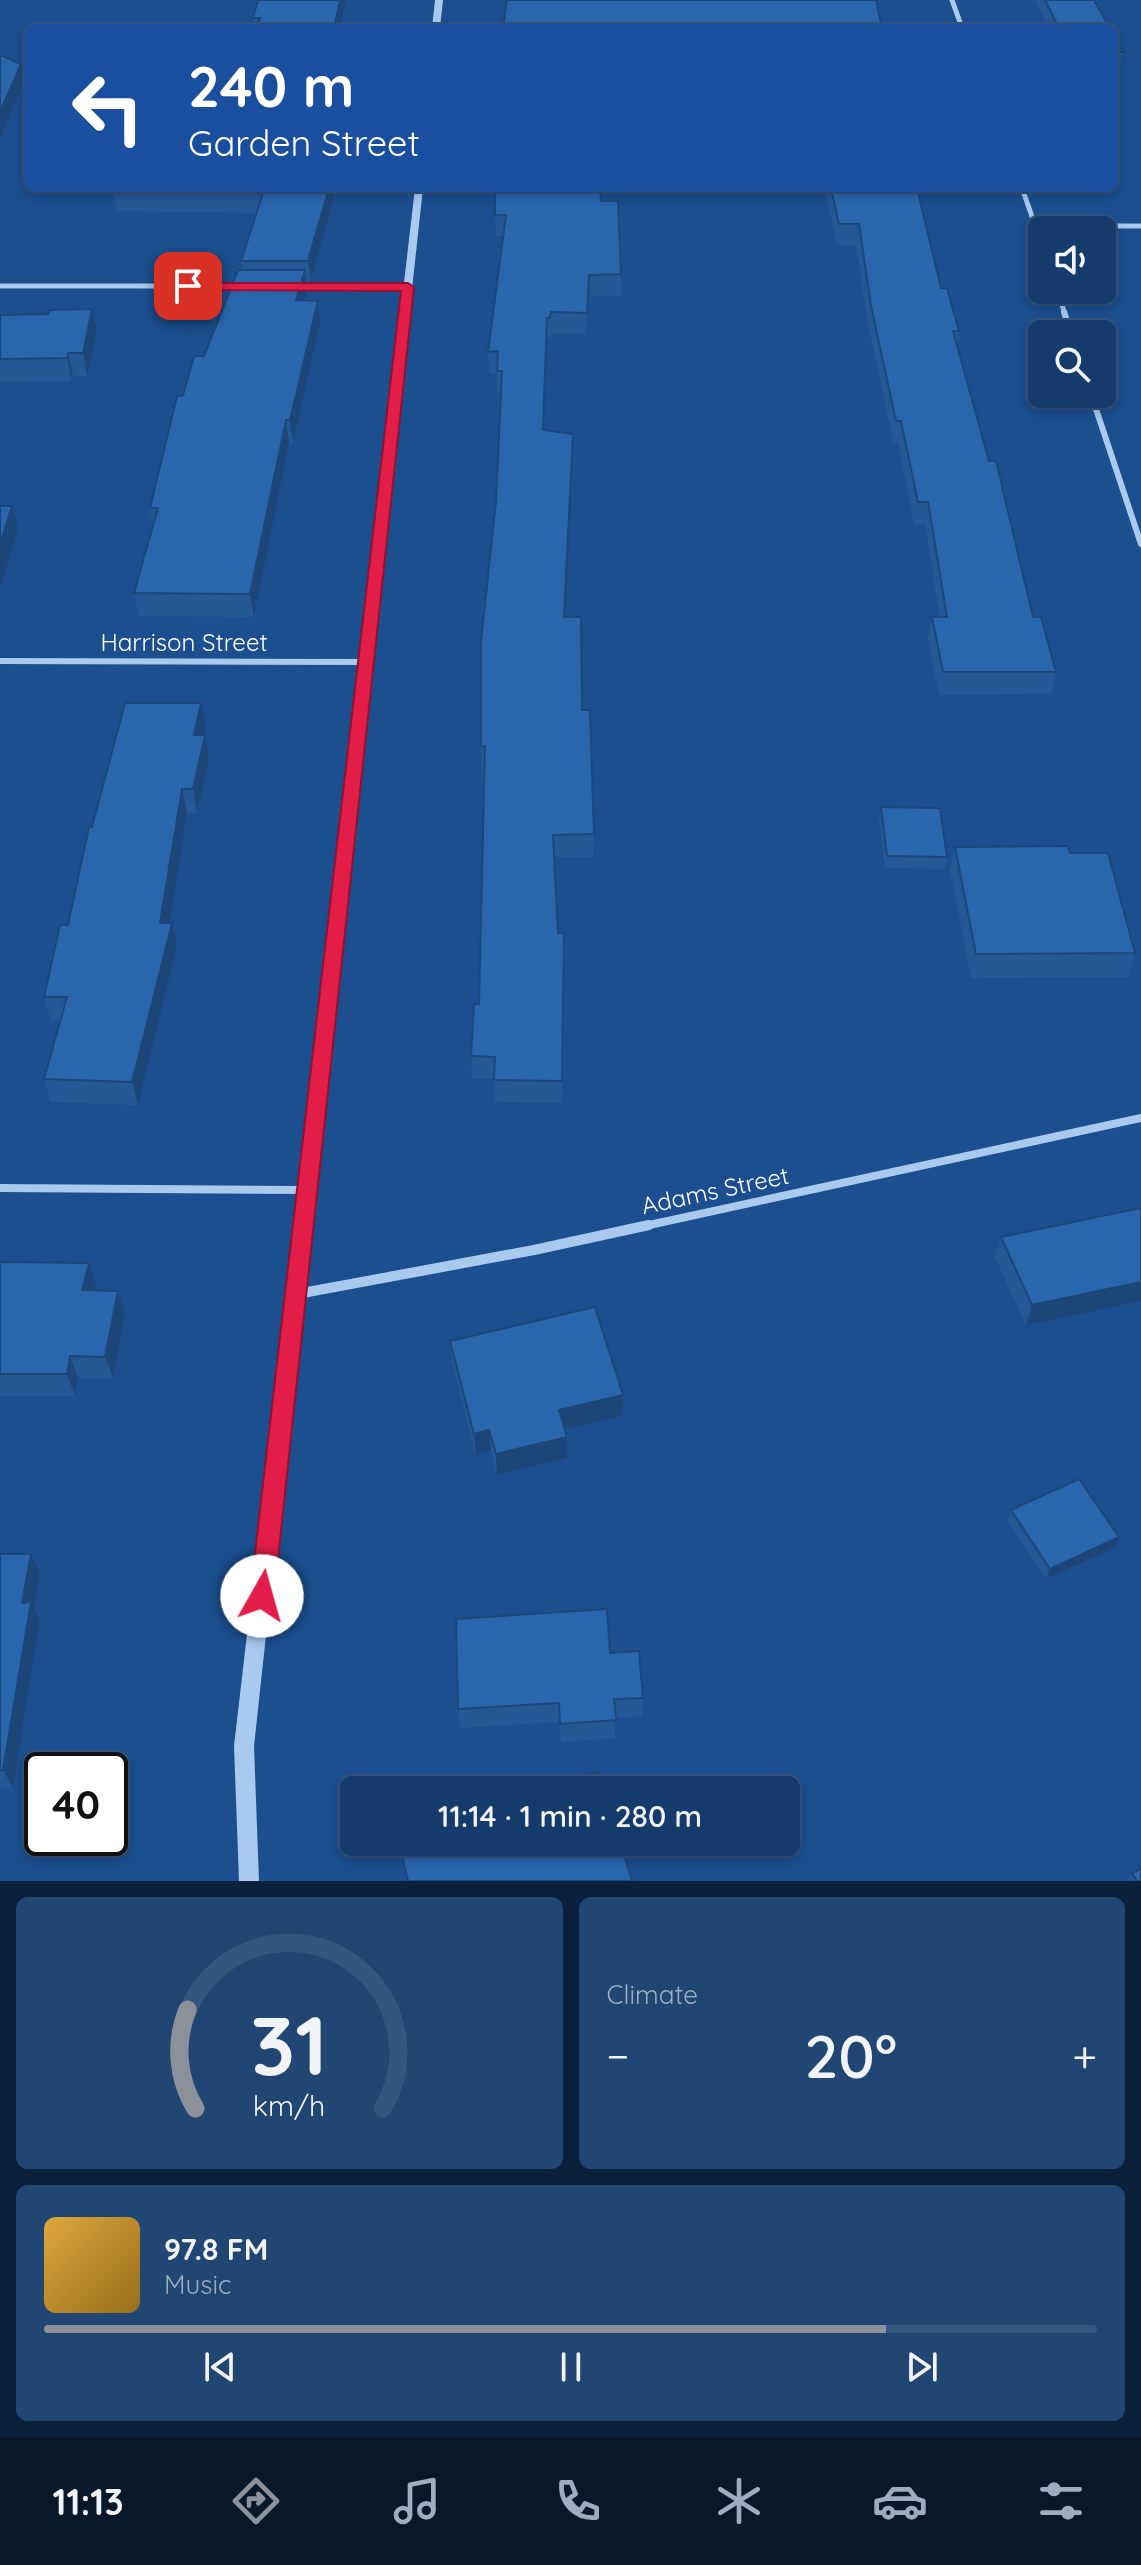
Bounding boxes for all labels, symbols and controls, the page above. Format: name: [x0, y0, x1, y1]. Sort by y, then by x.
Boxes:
text: 240 m: [188, 51, 355, 121]
icon: left: [56, 56, 160, 160]
text: Garden Street: [188, 120, 420, 165]
map controls: [1028, 216, 1116, 408]
button: sound: [1028, 216, 1116, 304]
pin: [154, 252, 222, 320]
icon: arrive: [166, 264, 210, 308]
button: search: [1028, 320, 1116, 408]
street label: Harrison Street: [100, 627, 268, 657]
street label: Adams Street: [639, 1160, 791, 1220]
position arrow: [220, 1554, 304, 1638]
speed limit sign: 40: [24, 1752, 128, 1856]
text: 11:14 · 1 min · 280 m: [438, 1797, 702, 1835]
text: Climate: [607, 1978, 698, 2011]
text: 31: [251, 1992, 328, 2096]
text: 20°: [804, 2018, 897, 2093]
text: −: [607, 2028, 629, 2083]
text: +: [1072, 2028, 1097, 2083]
text: km/h: [253, 2087, 326, 2123]
text: 97.8 FM: [164, 2230, 268, 2268]
text: Music: [164, 2268, 232, 2301]
icon: previous: [198, 2345, 242, 2389]
icon: pause: [549, 2345, 593, 2389]
icon: next: [900, 2345, 944, 2389]
icon: directions: [228, 2473, 284, 2529]
icon: music: [389, 2473, 445, 2529]
icon: phone: [550, 2473, 606, 2529]
icon: climate: [711, 2473, 767, 2529]
icon: car: [872, 2473, 928, 2529]
icon: filters: [1033, 2473, 1089, 2529]
text: 11:13: [52, 2479, 124, 2524]

